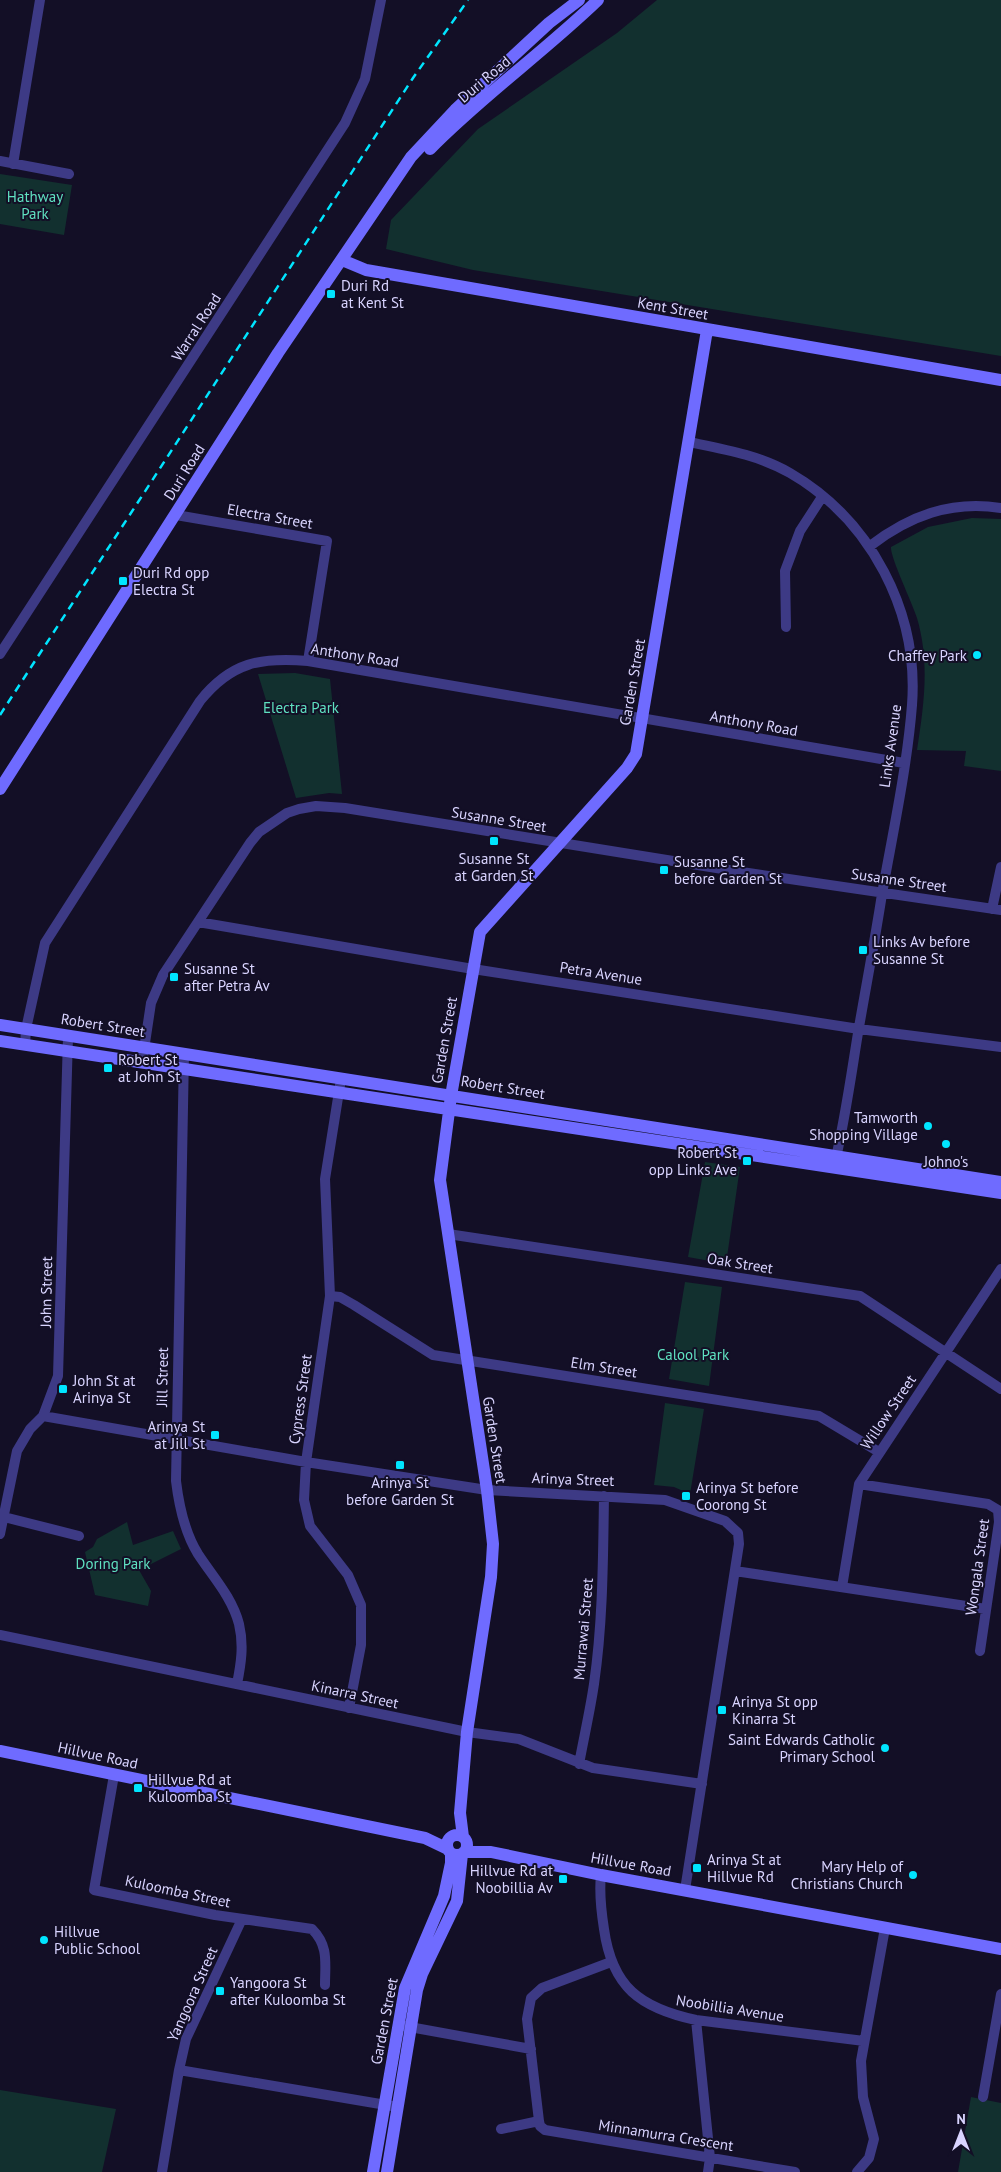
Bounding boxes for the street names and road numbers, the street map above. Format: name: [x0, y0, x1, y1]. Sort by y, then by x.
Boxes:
street label: Duri Road: [454, 52, 514, 106]
street label: Warral Road: [167, 290, 225, 364]
street label: Kent Street: [636, 292, 710, 324]
street label: Duri Road: [159, 440, 209, 504]
street label: Electra Street: [226, 499, 314, 533]
street label: Garden Street: [615, 637, 649, 727]
street label: Anthony Road: [310, 639, 400, 671]
street label: Links Avenue: [875, 703, 905, 789]
street label: Anthony Road: [709, 706, 799, 740]
street label: Susanne Street: [450, 802, 548, 836]
street label: Susanne Street: [850, 864, 948, 896]
street label: Petra Avenue: [558, 957, 644, 989]
street label: Garden Street: [427, 995, 461, 1085]
street label: Robert Street: [60, 1009, 146, 1041]
street label: Robert Street: [460, 1071, 546, 1103]
street label: Oak Street: [706, 1248, 774, 1278]
street label: John Street: [36, 1256, 56, 1329]
street label: Jill Street: [152, 1347, 172, 1408]
street label: Elm Street: [569, 1352, 639, 1382]
street label: Cypress Street: [284, 1353, 316, 1445]
street label: Willow Street: [856, 1371, 920, 1453]
street label: Garden Street: [479, 1395, 511, 1485]
street label: Arinya Street: [531, 1468, 615, 1490]
street label: Wongala Street: [961, 1517, 993, 1617]
street label: Murrawai Street: [569, 1577, 597, 1681]
street label: Kinarra Street: [310, 1675, 400, 1713]
street label: Hillvue Road: [56, 1737, 140, 1773]
street label: Hillvue Road: [589, 1848, 673, 1880]
street label: Kuloomba Street: [124, 1871, 232, 1911]
street label: Yangoora Street: [163, 1944, 221, 2044]
street label: Garden Street: [366, 1976, 402, 2066]
street label: Noobillia Avenue: [675, 1990, 785, 2026]
street label: Minnamurra Crescent: [597, 2115, 735, 2155]

